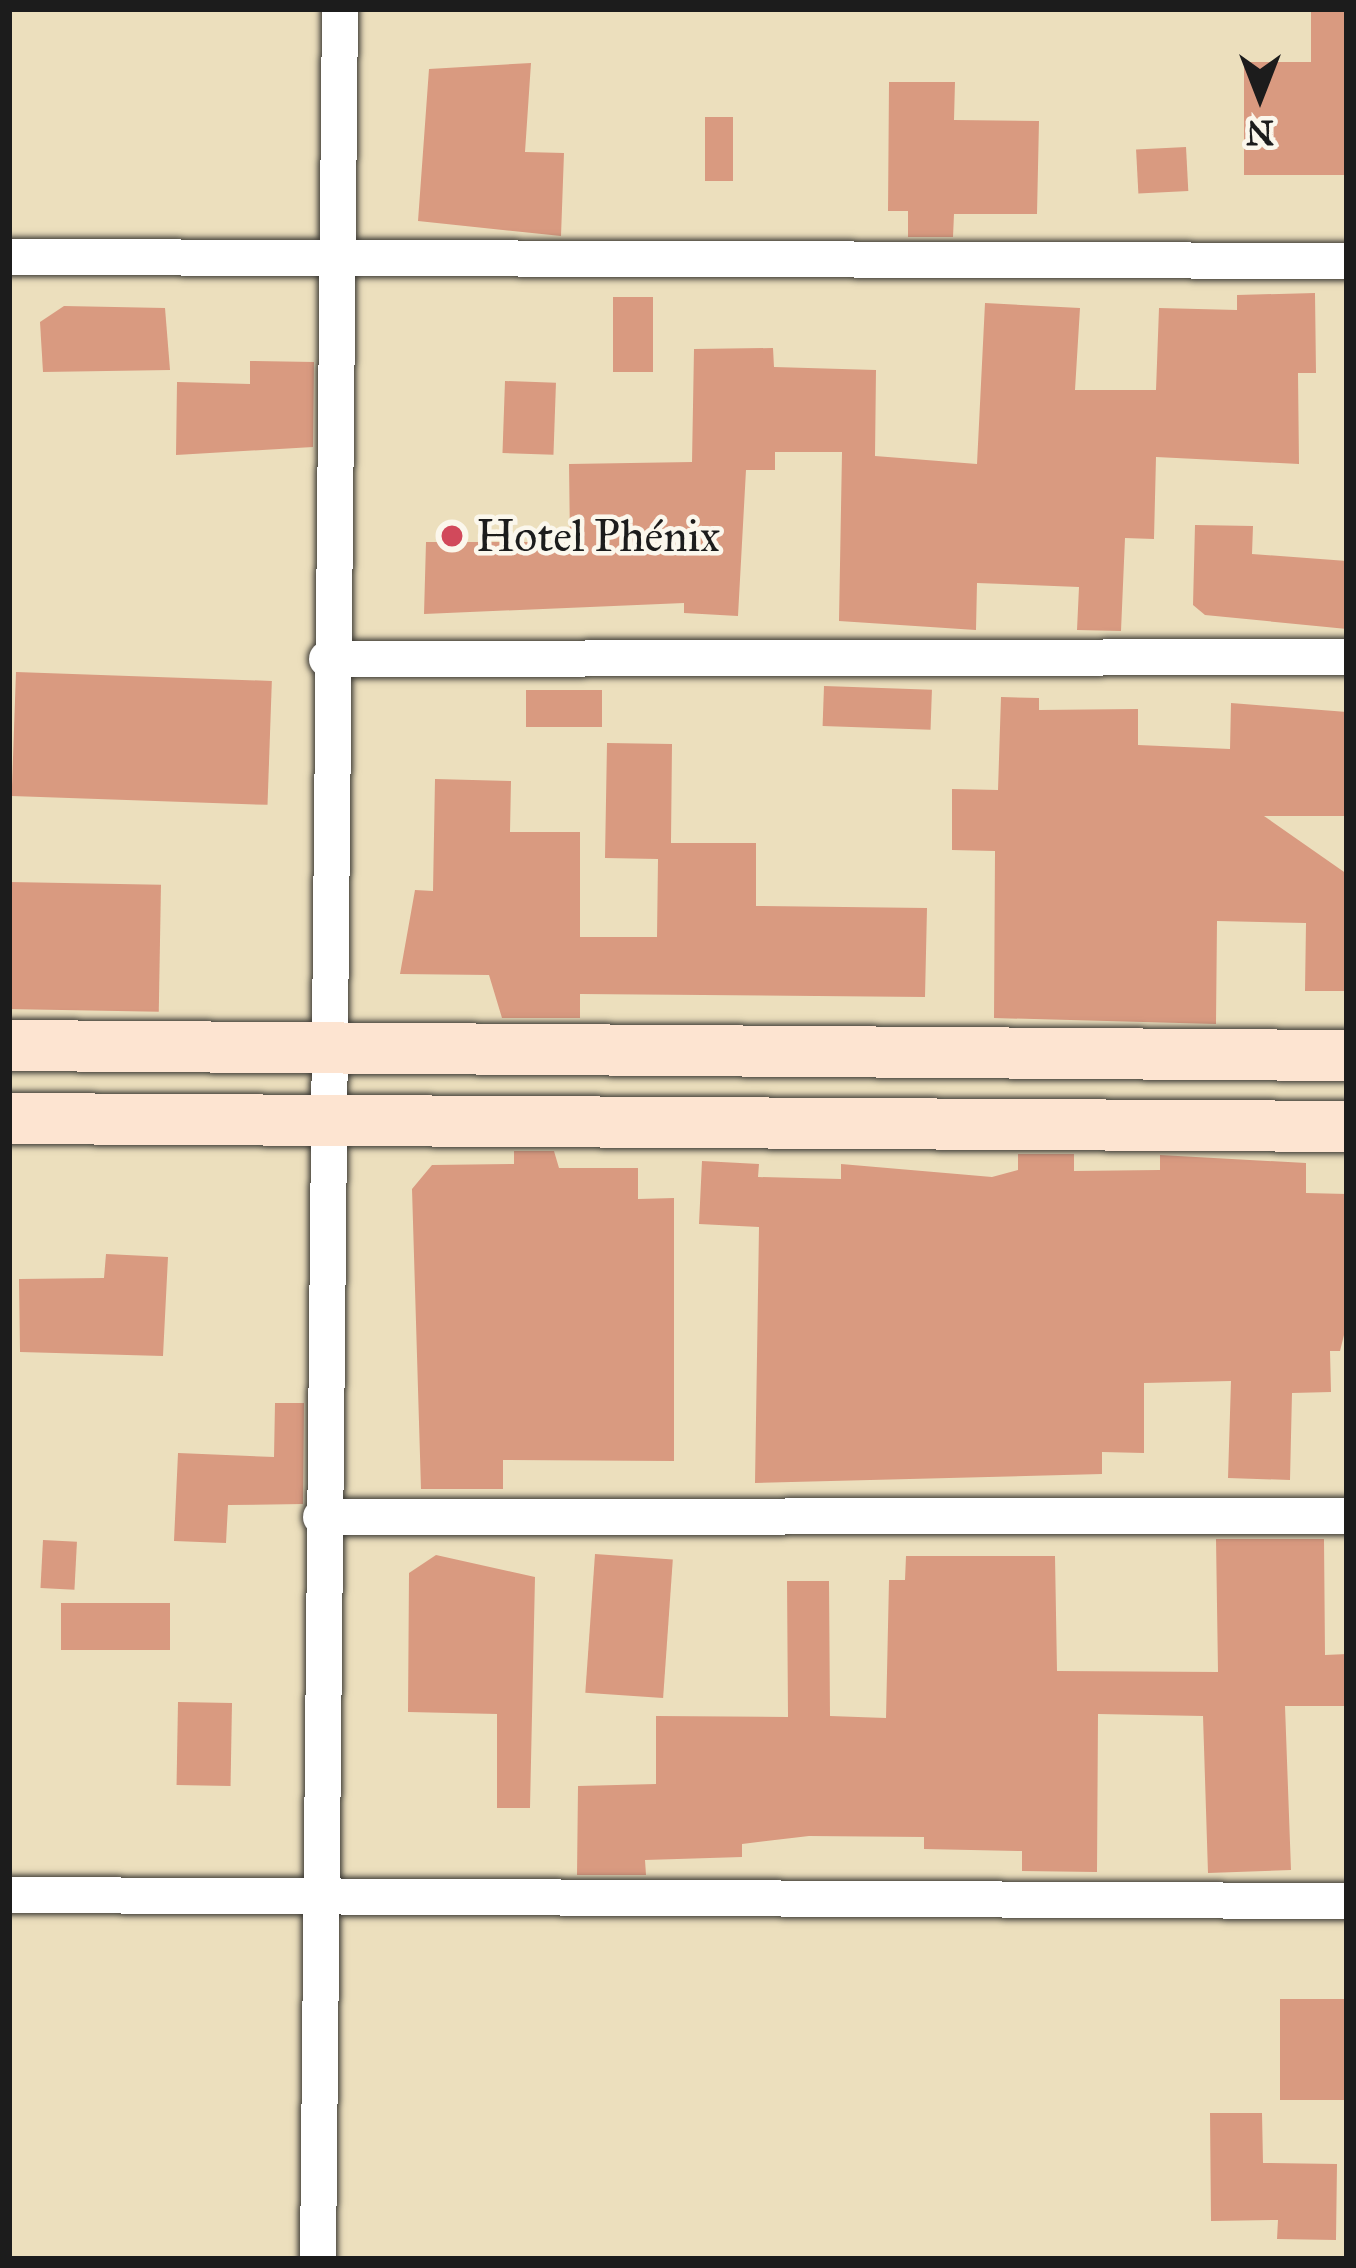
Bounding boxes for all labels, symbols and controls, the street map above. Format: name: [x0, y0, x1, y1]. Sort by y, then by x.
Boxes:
north arrow: [1200, 36, 1320, 156]
text: N: [1246, 112, 1274, 152]
place label: Hotel Phénix: [476, 509, 720, 563]
marker: Hotel Phénix: [439, 523, 465, 549]

